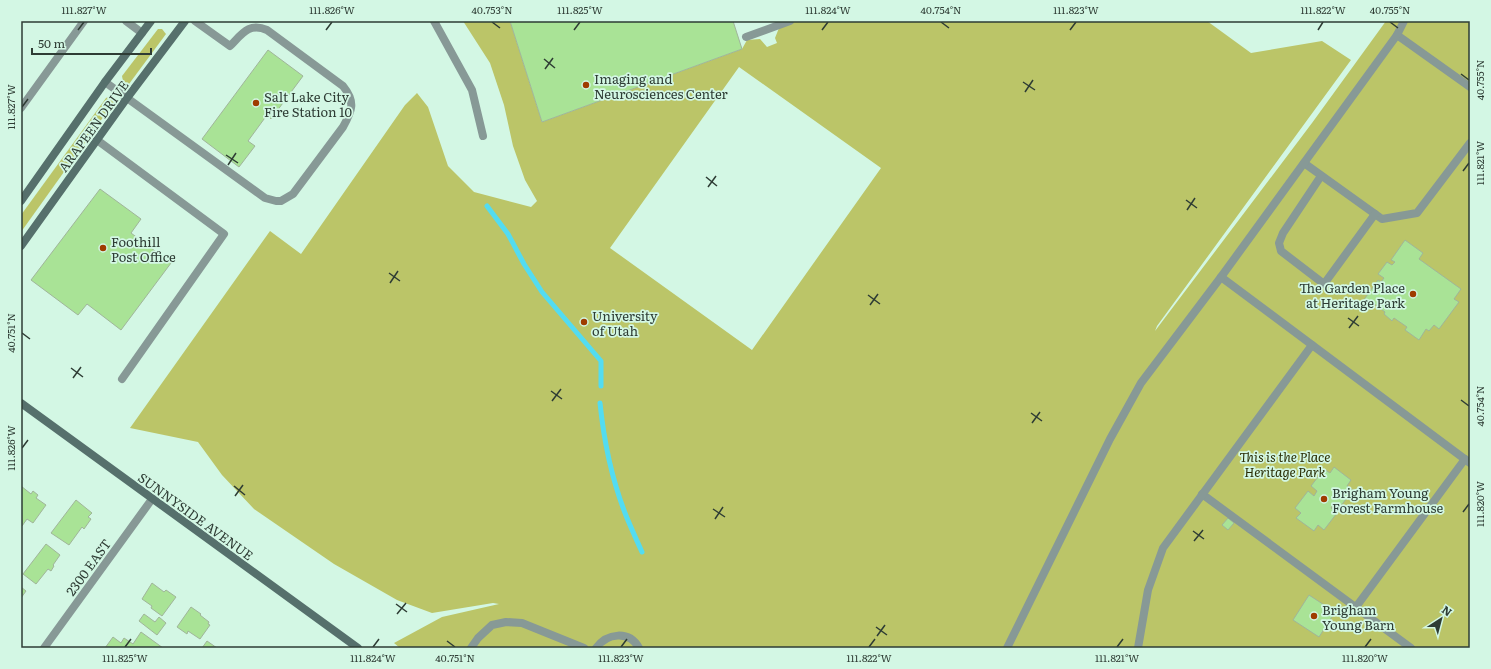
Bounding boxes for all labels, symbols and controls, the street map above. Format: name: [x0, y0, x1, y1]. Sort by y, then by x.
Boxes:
text: 111.827°W: [61, 2, 107, 17]
text: 111.826°W: [309, 2, 355, 17]
text: 40.753°N: [472, 2, 512, 17]
text: 111.825°W: [557, 2, 603, 17]
text: 111.824°W: [805, 2, 851, 17]
text: 40.754°N: [921, 2, 961, 17]
text: 111.823°W: [1053, 2, 1099, 17]
text: 111.822°W: [1300, 2, 1346, 17]
text: 40.755°N: [1370, 2, 1410, 17]
scale bar: [32, 30, 151, 56]
text: 50 m: [38, 34, 65, 52]
text: 40.755°N: [1472, 60, 1487, 100]
place label: Imaging and Neurosciences Center: [594, 69, 729, 103]
street label: ARAPEEN DRIVE: [53, 76, 133, 176]
marker: Imaging and Neurosciences Center: [581, 80, 591, 90]
text: 111.827°W: [3, 84, 18, 130]
place label: Salt Lake City Fire Station 10: [264, 87, 353, 121]
marker: Salt Lake City Fire Station 10: [251, 98, 261, 108]
text: 111.821°W: [1472, 141, 1487, 185]
place label: Foothill Post Office: [111, 232, 176, 266]
marker: Foothill Post Office: [98, 243, 108, 253]
place label: The Garden Place at Heritage Park: [1299, 278, 1406, 312]
marker: The Garden Place at Heritage Park: [1408, 289, 1418, 299]
place label: University of Utah: [592, 306, 658, 340]
text: 40.751°N: [3, 313, 18, 353]
marker: University of Utah: [579, 317, 589, 327]
text: 40.754°N: [1472, 386, 1487, 426]
text: 111.826°W: [3, 425, 18, 471]
park label: This is the Place Heritage Park: [1240, 447, 1330, 481]
street label: SUNNYSIDE AVENUE: [134, 468, 258, 564]
text: 111.820°W: [1472, 481, 1487, 527]
place label: Brigham Young Forest Farmhouse: [1332, 483, 1443, 517]
marker: Brigham Young Forest Farmhouse: [1319, 494, 1329, 504]
street label: 2300 EAST: [61, 534, 115, 599]
north arrow: [1421, 599, 1461, 639]
place label: Brigham Young Barn: [1322, 600, 1395, 634]
text: N: [1439, 601, 1456, 619]
marker: Brigham Young Barn: [1309, 611, 1319, 621]
text: 111.825°W: [102, 650, 148, 665]
text: 111.824°W: [350, 650, 396, 665]
text: 40.751°N: [435, 650, 475, 665]
text: 111.823°W: [598, 650, 644, 665]
text: 111.822°W: [846, 650, 892, 665]
text: 111.821°W: [1095, 650, 1139, 665]
text: 111.820°W: [1342, 650, 1388, 665]

